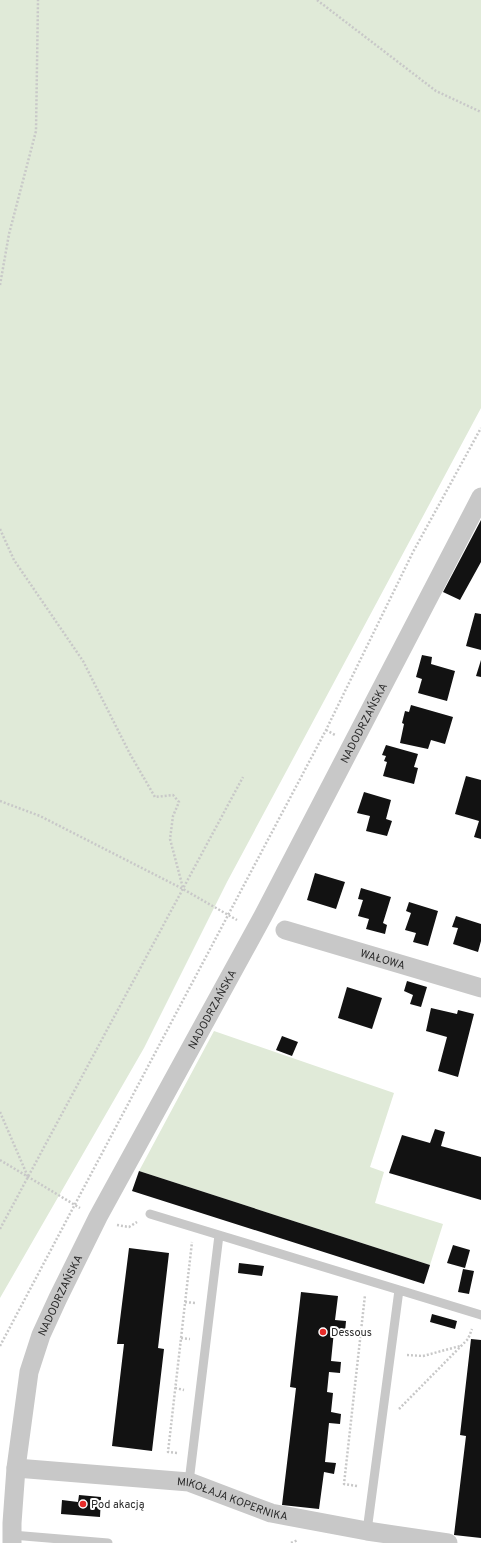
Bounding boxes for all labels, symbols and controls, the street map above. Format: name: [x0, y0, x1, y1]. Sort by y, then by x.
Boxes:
street label: NADODRZAŃSKA: [338, 681, 391, 766]
street label: WAŁOWA: [358, 947, 407, 973]
street label: NADODRZAŃSKA: [185, 967, 240, 1052]
street label: NADODRZAŃSKA: [35, 1253, 86, 1338]
place label: Dessous: [331, 1326, 372, 1340]
marker: Dessous: [318, 1327, 328, 1337]
street label: MIKOŁAJA KOPERNIKA: [176, 1475, 289, 1524]
place label: Pod akacją: [91, 1498, 145, 1512]
marker: Pod akacją: [78, 1499, 88, 1509]

